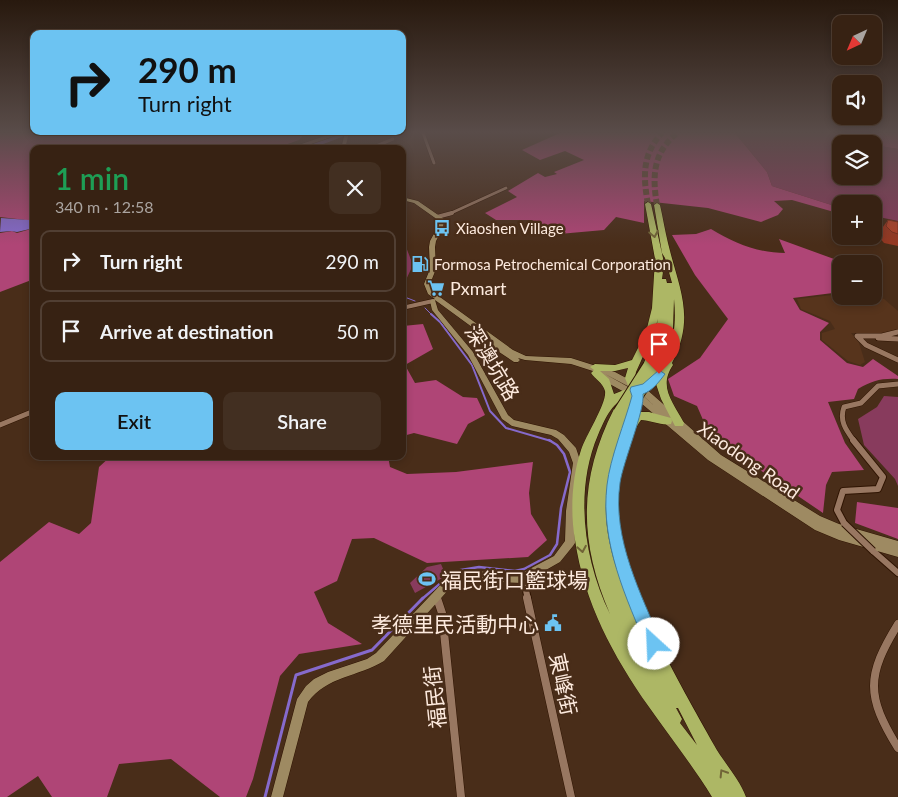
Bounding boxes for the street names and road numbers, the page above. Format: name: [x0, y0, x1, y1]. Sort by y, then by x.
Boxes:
street label: 深澳坑路: [461, 320, 525, 404]
street label: Xiaodong Road: [694, 417, 804, 503]
street label: 東峰街: [545, 651, 583, 717]
street label: 福民街: [418, 664, 450, 730]

